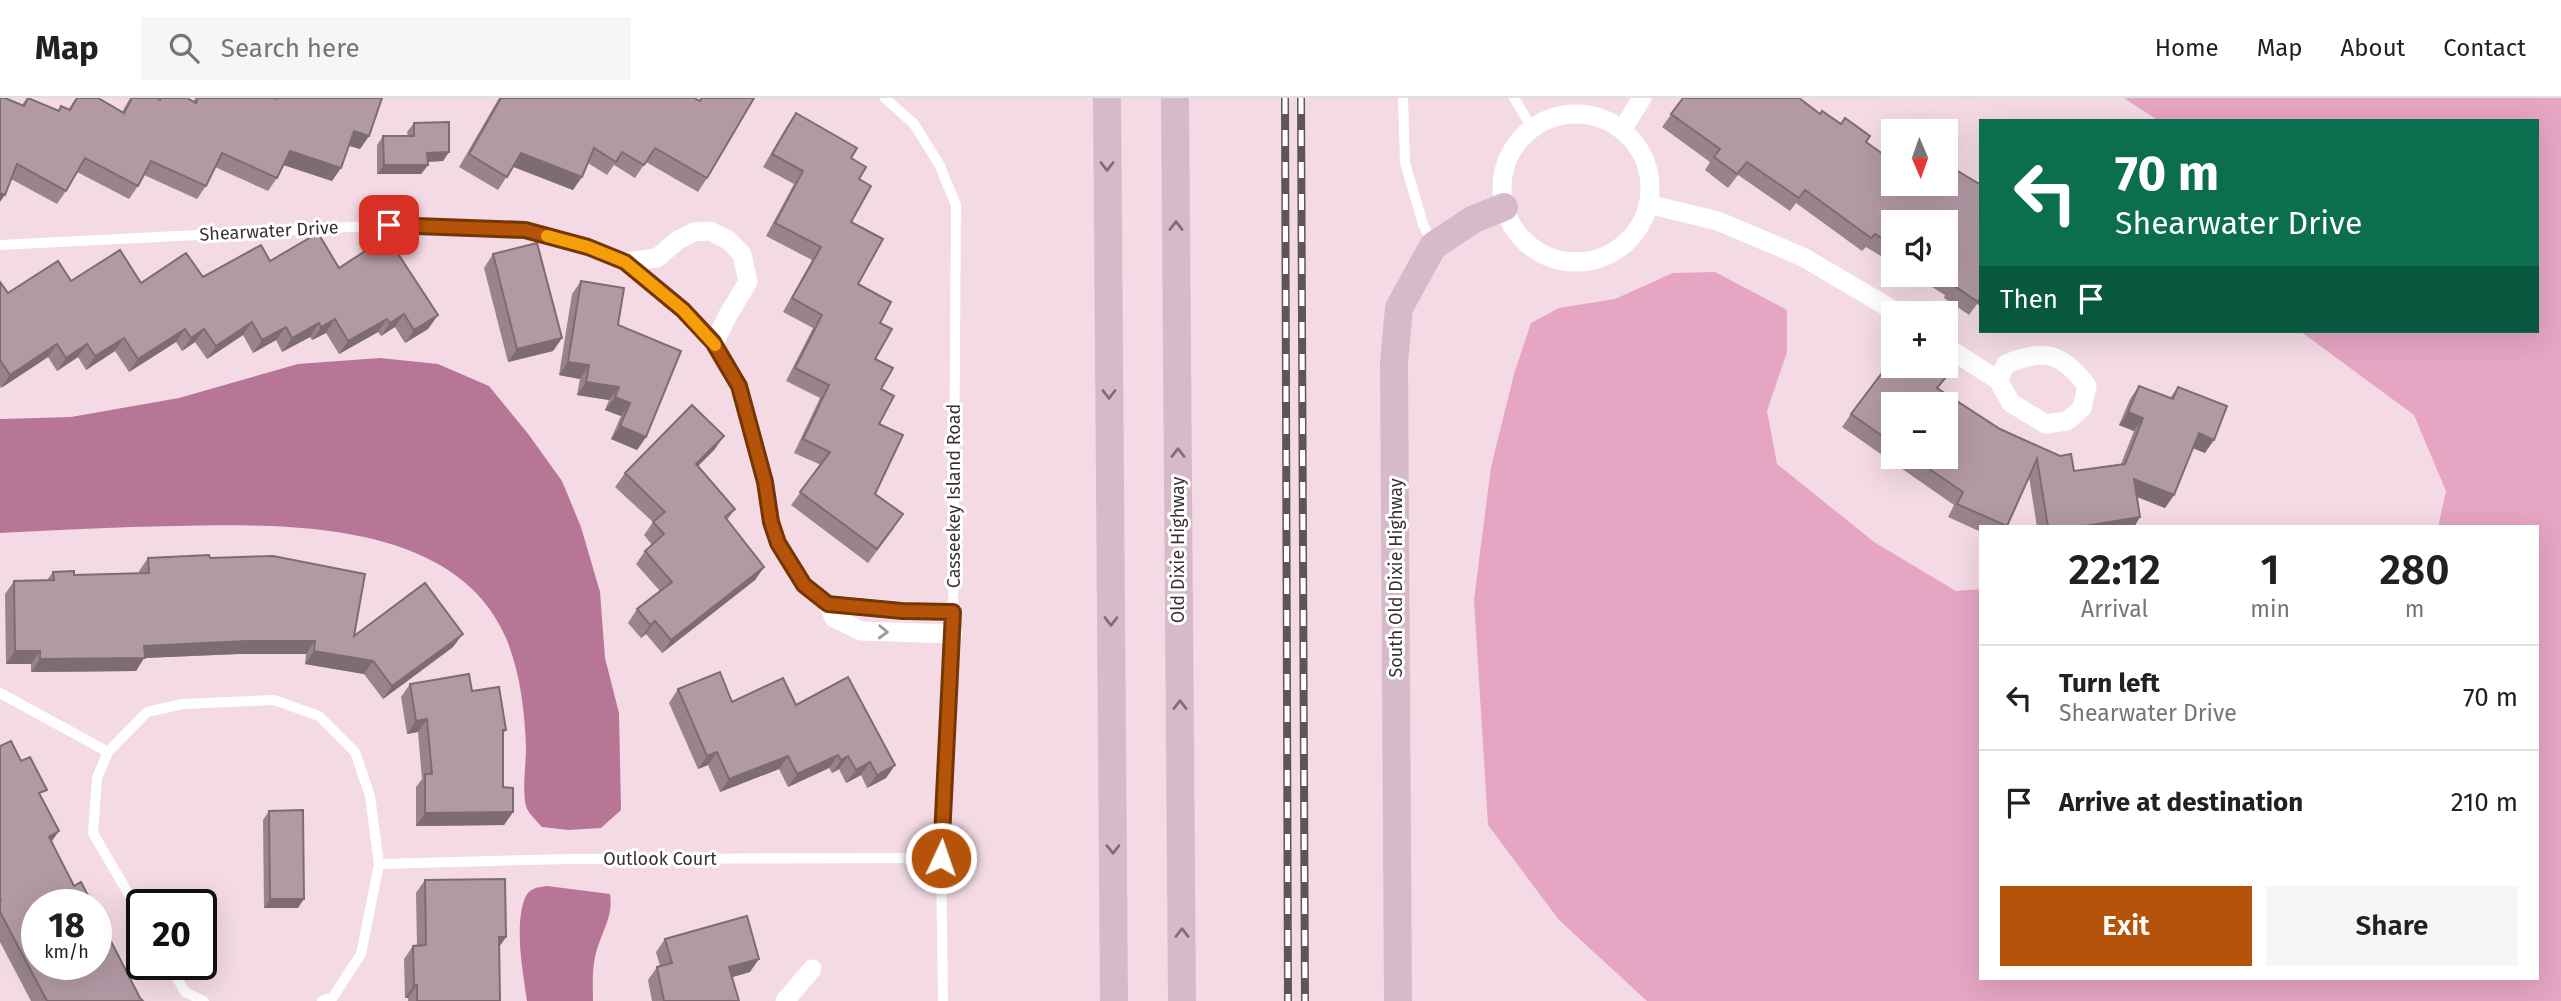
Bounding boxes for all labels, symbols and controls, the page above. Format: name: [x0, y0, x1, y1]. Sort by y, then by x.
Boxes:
search box: [141, 17, 631, 80]
text: Map: [35, 28, 99, 68]
icon: search: [165, 29, 203, 67]
text: Search here: [221, 33, 360, 64]
text: Home: [2155, 34, 2219, 62]
text: Map: [2257, 34, 2303, 62]
text: About: [2341, 34, 2405, 62]
text: Contact: [2443, 34, 2526, 62]
north arrow: [1881, 119, 1958, 196]
map controls: [1881, 119, 1958, 469]
text: 70 m: [2115, 144, 2219, 203]
icon: left: [2000, 147, 2091, 238]
one-way arrow: [1099, 161, 1115, 172]
pin: [359, 195, 419, 255]
text: Shearwater Drive: [2115, 204, 2362, 242]
icon: arrive: [370, 206, 408, 244]
button: sound: [1881, 210, 1958, 287]
street label: Shearwater Drive: [199, 216, 339, 246]
one-way arrow: [1168, 220, 1184, 231]
icon: arrive: [2072, 280, 2110, 318]
text: Then: [2000, 284, 2058, 315]
button: +: [1881, 301, 1958, 378]
one-way arrow: [1101, 389, 1117, 399]
button: −: [1881, 392, 1958, 469]
street label: Casseekey Island Road: [943, 404, 965, 588]
one-way arrow: [1170, 448, 1186, 458]
street label: Old Dixie Highway: [1167, 477, 1189, 623]
street label: South Old Dixie Highway: [1385, 478, 1407, 678]
text: 22:12: [2069, 545, 2161, 595]
text: 1: [2261, 545, 2280, 595]
text: 280: [2380, 545, 2449, 595]
text: Arrival: [2081, 595, 2148, 623]
text: min: [2250, 595, 2290, 623]
text: m: [2405, 595, 2424, 623]
one-way arrow: [1103, 616, 1119, 627]
one-way arrow: [878, 625, 889, 640]
text: Turn left: [2059, 668, 2160, 699]
icon: left: [2000, 679, 2038, 717]
text: 70 m: [2463, 682, 2518, 713]
text: Shearwater Drive: [2059, 699, 2237, 727]
one-way arrow: [1172, 700, 1188, 710]
icon: arrive: [2000, 784, 2038, 822]
text: Arrive at destination: [2059, 787, 2303, 818]
text: 210 m: [2451, 787, 2518, 818]
position arrow: [904, 821, 978, 895]
one-way arrow: [1105, 844, 1121, 854]
street label: Outlook Court: [603, 848, 717, 870]
button: Exit: [2000, 886, 2252, 966]
button: Share: [2266, 886, 2518, 966]
speed limit sign: 20: [126, 889, 217, 980]
text: 18: [48, 904, 85, 946]
one-way arrow: [1174, 927, 1190, 938]
text: km/h: [44, 941, 89, 963]

